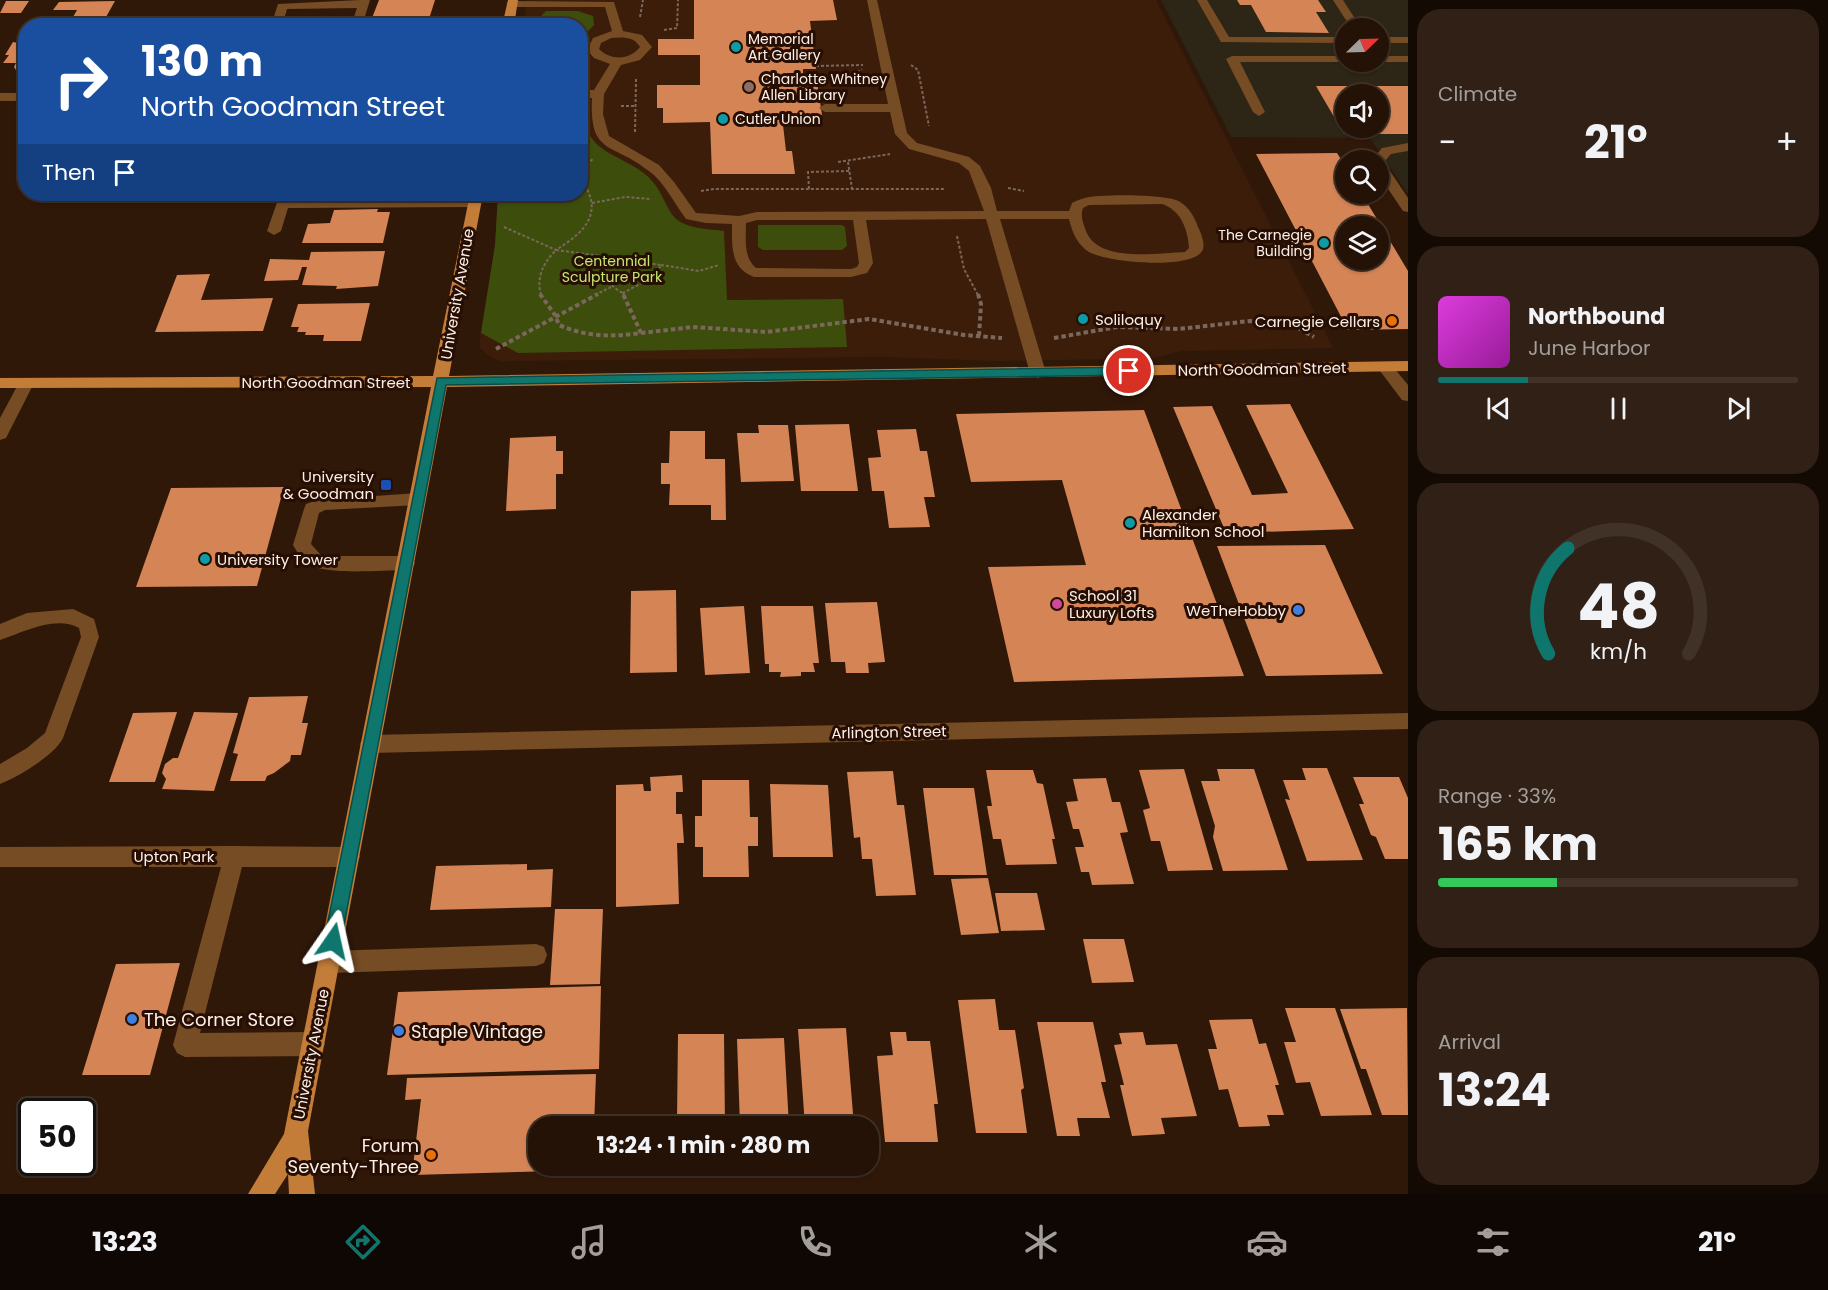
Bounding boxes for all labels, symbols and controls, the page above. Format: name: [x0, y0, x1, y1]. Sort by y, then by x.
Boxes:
north arrow: [1335, 18, 1389, 72]
map controls: [1335, 18, 1389, 270]
place label: Memorial Art Gallery: [748, 29, 821, 65]
text: 130 m: [141, 32, 263, 91]
marker: Memorial Art Gallery: [729, 40, 743, 54]
icon: right: [42, 42, 120, 120]
place label: Charlotte Whitney Allen Library: [761, 69, 887, 105]
marker: Charlotte Whitney Allen Library: [742, 80, 756, 94]
text: Climate: [1438, 80, 1517, 108]
button: sound: [1335, 84, 1389, 138]
text: North Goodman Street: [141, 88, 445, 125]
place label: Cutler Union: [735, 109, 821, 129]
text: 21°: [1584, 111, 1648, 174]
marker: Cutler Union: [716, 112, 730, 126]
text: −: [1438, 119, 1456, 166]
text: +: [1775, 119, 1798, 166]
button: search: [1335, 150, 1389, 204]
icon: arrive: [108, 156, 141, 189]
text: Then: [42, 157, 96, 188]
button: layers: [1335, 216, 1389, 270]
place label: The Carnegie Building: [1218, 225, 1312, 261]
street label: University Avenue: [435, 227, 479, 361]
marker: The Carnegie Building: [1317, 236, 1331, 250]
park label: Centennial Sculpture Park: [562, 251, 663, 287]
text: Northbound: [1528, 301, 1665, 332]
place label: Soliloquy: [1095, 309, 1163, 330]
place label: Carnegie Cellars: [1255, 311, 1380, 332]
marker: Soliloquy: [1076, 312, 1090, 326]
marker: Carnegie Cellars: [1385, 314, 1399, 328]
text: June Harbor: [1528, 334, 1651, 362]
pin: [1103, 345, 1154, 396]
icon: arrive: [1112, 354, 1145, 387]
street label: North Goodman Street: [1177, 357, 1347, 381]
street label: North Goodman Street: [242, 372, 410, 393]
icon: previous: [1482, 392, 1515, 425]
icon: pause: [1602, 392, 1635, 425]
icon: next: [1722, 392, 1755, 425]
place label: University & Goodman: [283, 466, 375, 504]
marker: University & Goodman: [379, 478, 393, 492]
place label: Alexander Hamilton School: [1142, 504, 1264, 542]
marker: Alexander Hamilton School: [1123, 516, 1137, 530]
place label: University Tower: [217, 549, 338, 570]
marker: University Tower: [198, 552, 212, 566]
text: 48: [1577, 562, 1659, 650]
place label: School 31 Luxury Lofts: [1069, 585, 1154, 623]
marker: School 31 Luxury Lofts: [1050, 597, 1064, 611]
place label: WeTheHobby: [1186, 600, 1287, 621]
marker: WeTheHobby: [1291, 603, 1305, 617]
text: km/h: [1589, 636, 1647, 667]
street label: Arlington Street: [831, 720, 947, 744]
text: Range · 33%: [1438, 782, 1556, 810]
text: 165 km: [1438, 813, 1598, 876]
street label: Upton Park: [133, 846, 215, 867]
position arrow: [301, 909, 365, 973]
street label: University Avenue: [288, 987, 334, 1121]
place label: The Corner Store: [144, 1007, 294, 1032]
marker: The Corner Store: [125, 1012, 139, 1026]
place label: Staple Vintage: [411, 1019, 543, 1044]
marker: Staple Vintage: [392, 1024, 406, 1038]
text: Arrival: [1438, 1028, 1501, 1056]
text: 13:24: [1438, 1059, 1551, 1122]
speed limit sign: 50: [18, 1098, 96, 1176]
text: 13:24 · 1 min · 280 m: [597, 1130, 810, 1161]
place label: Forum Seventy-Three: [288, 1133, 419, 1179]
marker: Forum Seventy-Three: [424, 1148, 438, 1162]
icon: directions: [342, 1221, 384, 1263]
icon: music: [568, 1221, 610, 1263]
icon: phone: [794, 1221, 836, 1263]
icon: climate: [1020, 1221, 1062, 1263]
icon: car: [1246, 1221, 1288, 1263]
icon: filters: [1472, 1221, 1514, 1263]
text: 13:23: [92, 1223, 158, 1260]
text: 21°: [1698, 1223, 1736, 1260]

